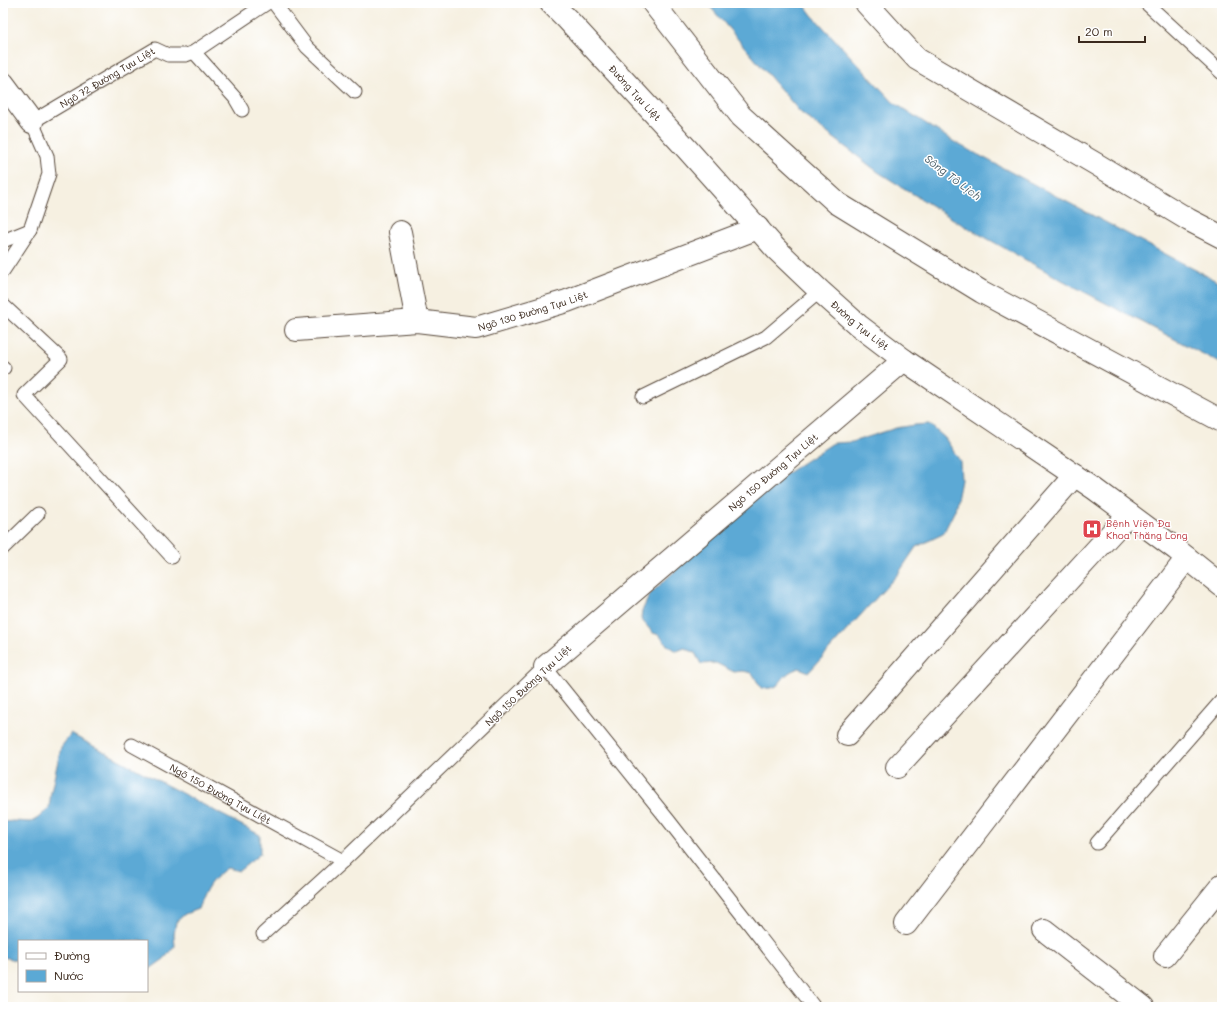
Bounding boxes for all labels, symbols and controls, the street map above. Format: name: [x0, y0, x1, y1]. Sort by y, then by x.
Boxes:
scale bar: [1079, 18, 1145, 44]
text: 20 m: [1085, 23, 1113, 39]
street label: Ngõ 72 Đường Tựu Liệt: [57, 44, 158, 111]
street label: Đường Tựu Liệt: [606, 62, 665, 124]
water label: Sông Tô Lịch: [922, 151, 984, 203]
street label: Ngõ 130 Đường Tựu Liệt: [476, 287, 589, 334]
street label: Đường Tựu Liệt: [828, 297, 892, 353]
street label: Ngõ 150 Đường Tựu Liệt: [725, 430, 821, 514]
place label: Bệnh Viện Đa Khoa Thăng Long: [1106, 516, 1188, 542]
hospital icon: Bệnh Viện Đa Khoa Thăng Long: [1081, 518, 1103, 540]
street label: Ngõ 150 Đường Tựu Liệt: [482, 641, 574, 729]
street label: Ngõ 150 Đường Tựu Liệt: [167, 760, 274, 827]
legend: [18, 940, 148, 992]
text: Đường: [54, 947, 90, 963]
text: Nước: [54, 967, 84, 983]

